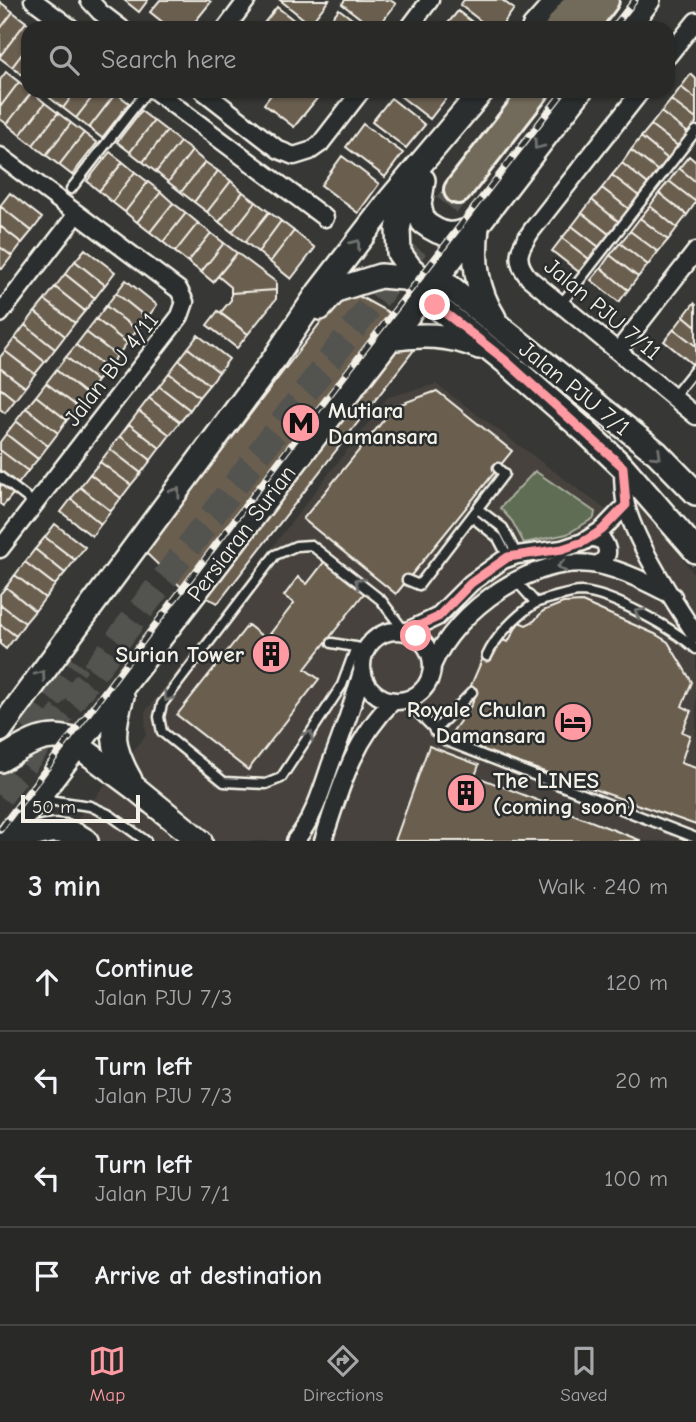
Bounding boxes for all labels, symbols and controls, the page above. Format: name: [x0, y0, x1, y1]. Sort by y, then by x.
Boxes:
search box: [21, 21, 675, 98]
icon: search: [45, 41, 83, 79]
text: Search here: [101, 45, 236, 75]
one-way arrow: [534, 138, 547, 150]
one-way arrow: [348, 239, 361, 252]
street label: Jalan PJU 7/11: [539, 253, 667, 366]
route end: [419, 289, 450, 320]
street label: Jalan BU 4/11: [59, 307, 164, 432]
street label: Jalan PJU 7/1: [514, 335, 636, 441]
place label: Mutiara Damansara: [328, 397, 438, 450]
metro station icon: Mutiara Damansara: [280, 402, 322, 444]
one-way arrow: [649, 446, 662, 459]
street label: Persiaran Surian: [181, 460, 301, 607]
one-way arrow: [168, 487, 180, 500]
one-way arrow: [556, 559, 568, 574]
one-way arrow: [354, 578, 367, 591]
one-way arrow: [633, 608, 646, 621]
route start: [400, 620, 431, 651]
building icon: Surian Tower: [250, 633, 292, 675]
place label: Surian Tower: [115, 641, 245, 668]
one-way arrow: [33, 670, 45, 683]
one-way arrow: [164, 689, 177, 702]
place label: Royale Chulan Damansara: [407, 696, 546, 749]
hotel icon: Royale Chulan Damansara: [552, 701, 594, 743]
one-way arrow: [301, 729, 314, 742]
place label: The LINES (coming soon): [493, 767, 635, 820]
building icon: The LINES (coming soon): [445, 772, 487, 814]
scale bar: [21, 792, 140, 824]
text: 50 m: [32, 796, 76, 818]
text: 3 min: [28, 869, 101, 904]
text: Walk · 240 m: [538, 873, 668, 900]
text: Continue: [95, 954, 193, 984]
icon: ahead: [28, 963, 66, 1001]
text: 120 m: [606, 969, 668, 996]
text: Jalan PJU 7/3: [95, 984, 233, 1011]
text: Turn left: [95, 1052, 192, 1082]
icon: left: [28, 1061, 66, 1099]
text: 20 m: [615, 1067, 668, 1094]
text: Jalan PJU 7/3: [95, 1082, 233, 1109]
text: Turn left: [95, 1150, 192, 1180]
icon: left: [28, 1159, 66, 1197]
text: 100 m: [604, 1165, 668, 1192]
text: Jalan PJU 7/1: [95, 1180, 230, 1207]
icon: arrive: [28, 1257, 66, 1295]
text: Arrive at destination: [95, 1261, 322, 1291]
tab: Map: [88, 1342, 126, 1406]
tab: Directions: [303, 1342, 383, 1406]
tab: Saved: [560, 1342, 608, 1406]

